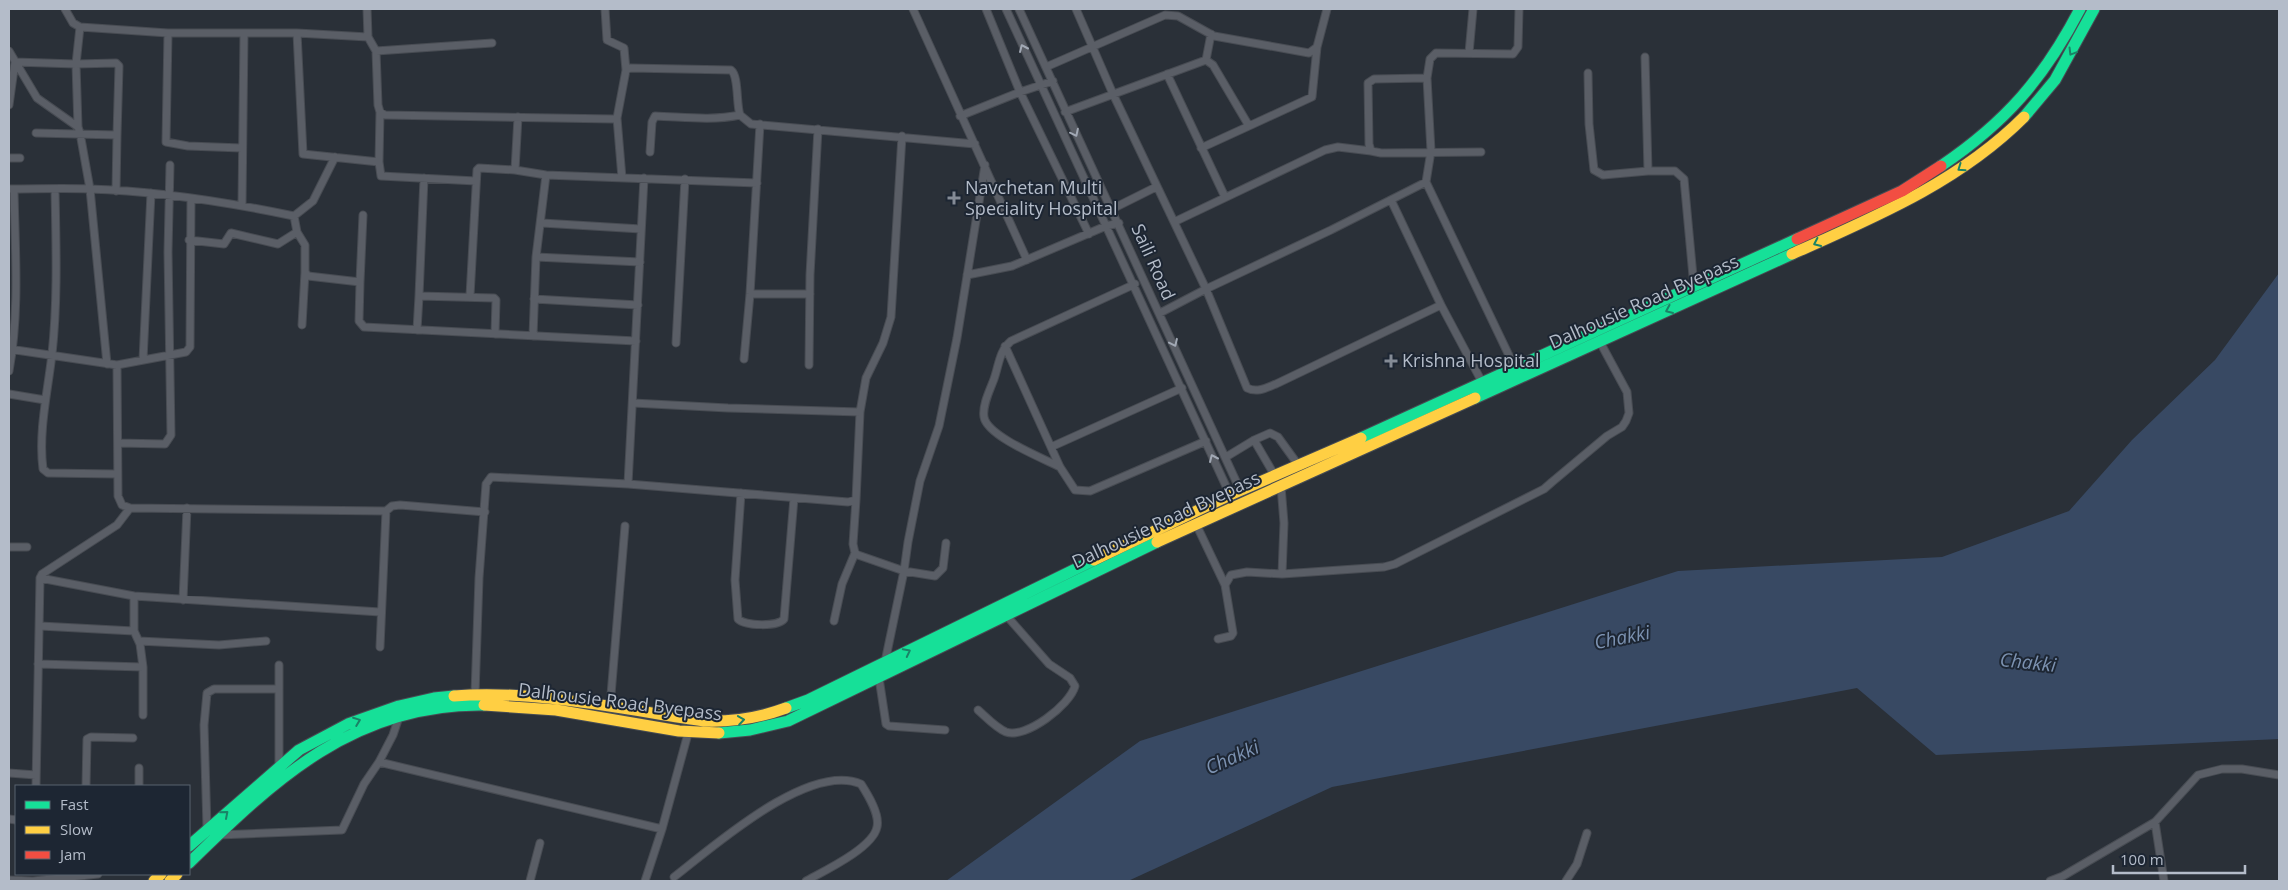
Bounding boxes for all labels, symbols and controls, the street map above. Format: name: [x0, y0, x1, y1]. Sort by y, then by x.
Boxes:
one-way arrow: [1019, 44, 1030, 53]
one-way arrow: [2069, 47, 2079, 56]
one-way arrow: [1069, 127, 1079, 136]
one-way arrow: [1957, 162, 1967, 171]
place label: Navchetan Multi Speciality Hospital: [965, 175, 1118, 220]
marker: Navchetan Multi Speciality Hospital: [947, 191, 961, 205]
street label: Saili Road: [1126, 220, 1181, 304]
one-way arrow: [1813, 237, 1822, 248]
street label: Dalhousie Road Byepass: [1545, 248, 1742, 354]
one-way arrow: [1665, 304, 1674, 315]
one-way arrow: [1167, 338, 1178, 347]
place label: Krishna Hospital: [1402, 348, 1539, 372]
marker: Krishna Hospital: [1384, 354, 1398, 368]
one-way arrow: [1209, 454, 1220, 463]
street label: Dalhousie Road Byepass: [1068, 465, 1264, 573]
water label: Chakki: [1592, 619, 1653, 655]
water label: Chakki: [1999, 646, 2059, 678]
one-way arrow: [901, 648, 910, 658]
street label: Dalhousie Road Byepass: [517, 677, 723, 725]
one-way arrow: [737, 715, 745, 726]
one-way arrow: [352, 717, 361, 727]
water label: Chakki: [1201, 733, 1264, 780]
legend: [15, 785, 190, 875]
text: Fast: [60, 794, 89, 814]
one-way arrow: [219, 810, 228, 819]
text: Slow: [60, 819, 93, 839]
scale bar: [2113, 842, 2246, 874]
text: Jam: [58, 844, 86, 864]
text: 100 m: [2120, 849, 2164, 869]

